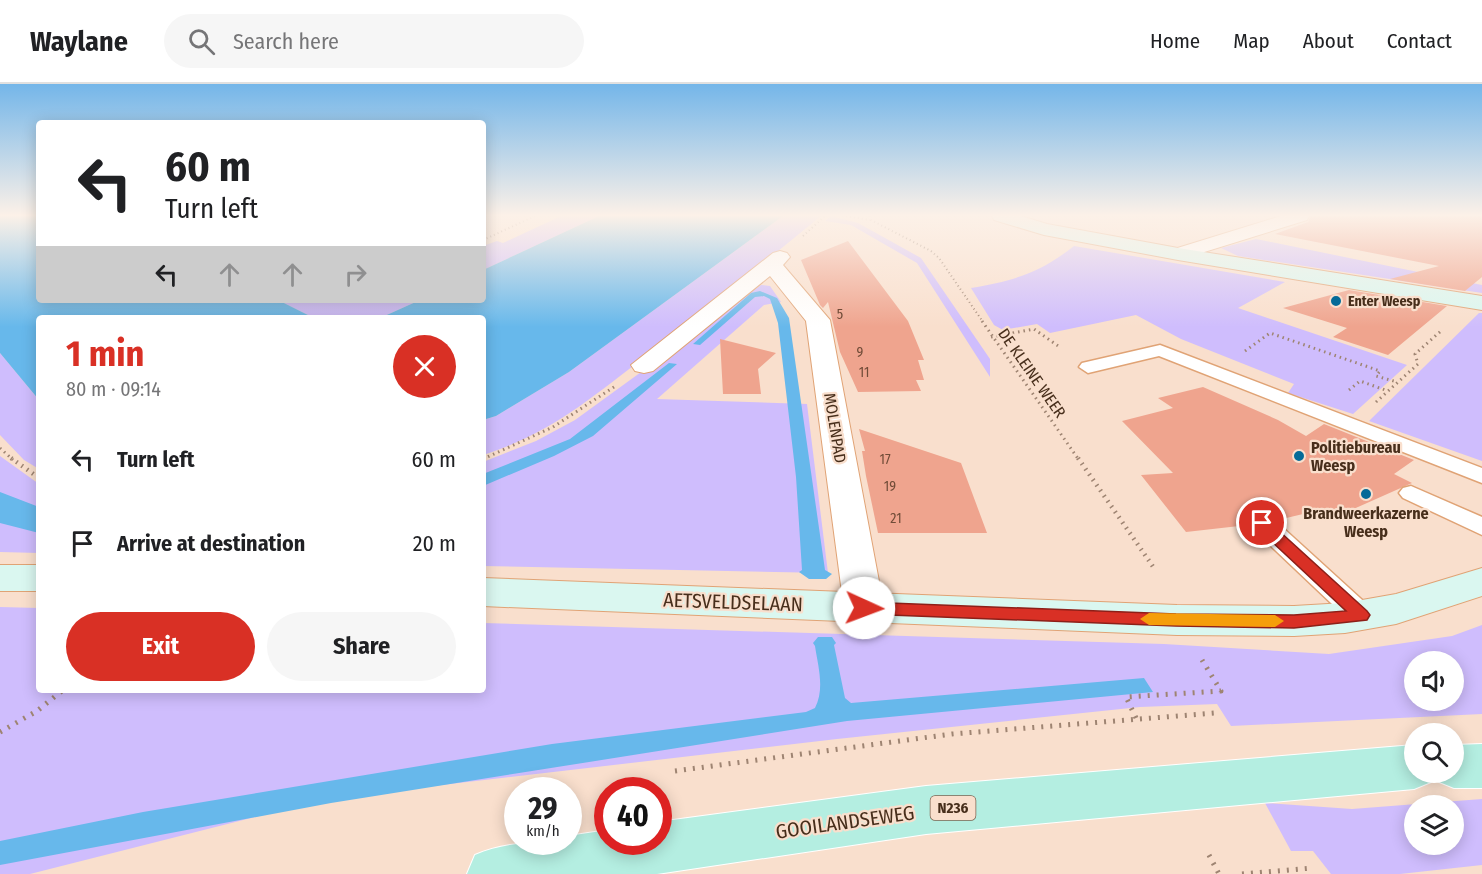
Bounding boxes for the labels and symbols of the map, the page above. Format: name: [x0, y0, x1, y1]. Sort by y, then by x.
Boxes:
place label: Enter Weesp: [1348, 293, 1421, 310]
marker: Enter Weesp: [1329, 294, 1343, 308]
house number: 5: [837, 306, 843, 323]
street label: DE KLEINE WEER: [994, 325, 1070, 421]
house number: 9: [857, 344, 864, 361]
house number: 11: [859, 364, 869, 381]
street label: MOLENPAD: [820, 392, 850, 464]
place label: Politiebureau Weesp: [1311, 438, 1401, 475]
marker: Politiebureau Weesp: [1292, 449, 1306, 463]
house number: 17: [879, 451, 891, 468]
house number: 19: [884, 478, 896, 495]
marker: Brandweerkazerne Weesp: [1359, 487, 1373, 501]
pin: [1236, 497, 1287, 548]
place label: Brandweerkazerne Weesp: [1303, 504, 1429, 541]
house number: 21: [890, 510, 902, 527]
position arrow: [832, 576, 896, 640]
street label: AETSVELDSELAAN: [663, 588, 803, 616]
speed limit sign: 40: [594, 777, 672, 855]
road number: N236: [930, 796, 976, 820]
street label: GOOILANDSEWEG: [774, 800, 916, 844]

